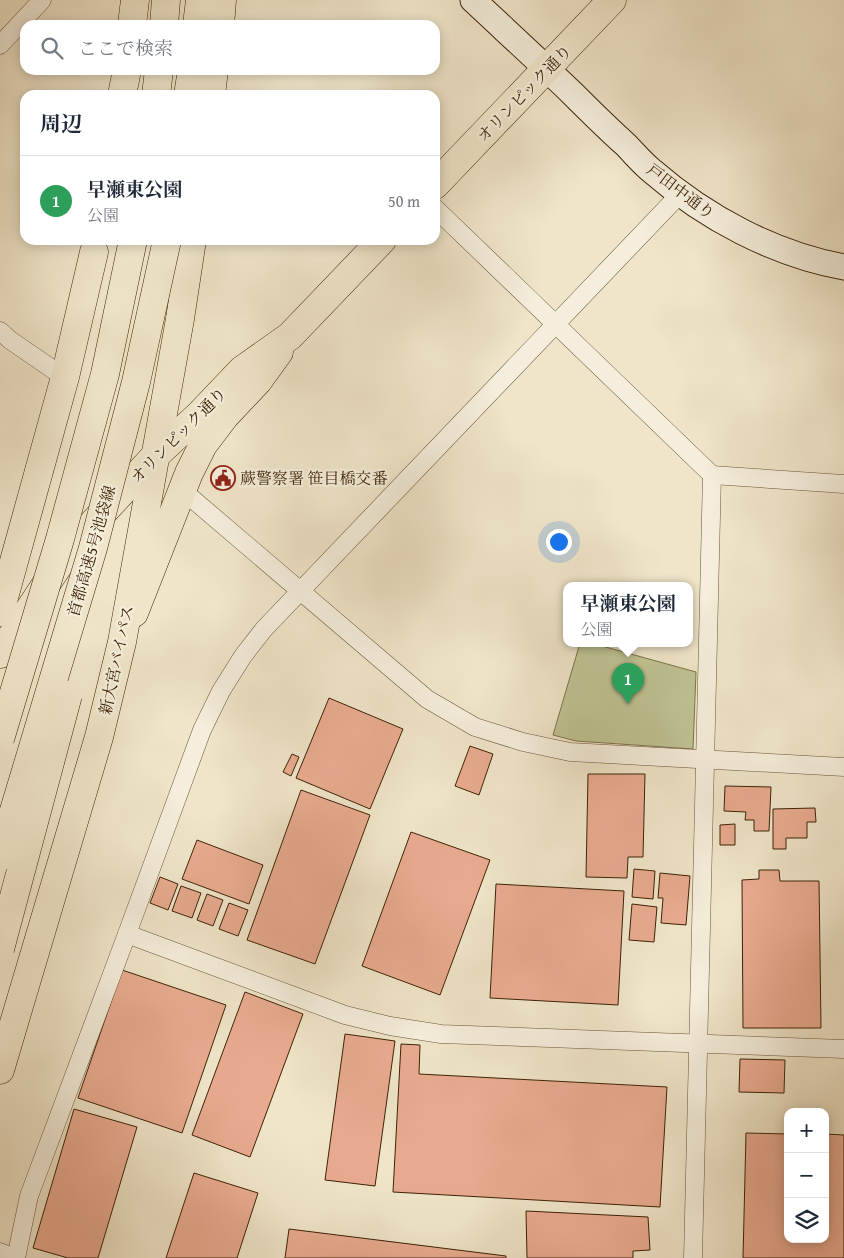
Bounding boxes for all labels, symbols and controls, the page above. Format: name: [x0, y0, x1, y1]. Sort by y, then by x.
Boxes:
search box: [20, 20, 440, 75]
icon: search: [38, 34, 66, 62]
text: ここで検索: [78, 34, 173, 62]
street label: オリンピック通り: [471, 39, 577, 147]
text: 周辺: [40, 108, 82, 139]
street label: 戸田中通り: [642, 157, 720, 225]
text: 早瀬東公園: [87, 175, 182, 203]
text: 1: [52, 189, 60, 213]
text: 50 m: [388, 189, 420, 213]
text: 公園: [87, 203, 119, 227]
street label: オリンピック通り: [124, 381, 232, 489]
public building icon: 蕨警察署 笹目橋交番: [210, 465, 236, 491]
place label: 蕨警察署 笹目橋交番: [240, 466, 388, 490]
street label: 首都高速5号池袋線: [61, 482, 121, 620]
your location: [546, 529, 572, 555]
popup: [563, 582, 693, 647]
text: 早瀬東公園: [580, 589, 676, 617]
street label: 新大宮バイパス: [93, 603, 139, 717]
text: 公園: [580, 617, 613, 641]
pin: 1: [612, 663, 644, 704]
map controls: [784, 1108, 829, 1243]
button: +: [784, 1108, 829, 1153]
button: −: [784, 1153, 829, 1198]
button: layers: [784, 1198, 829, 1243]

